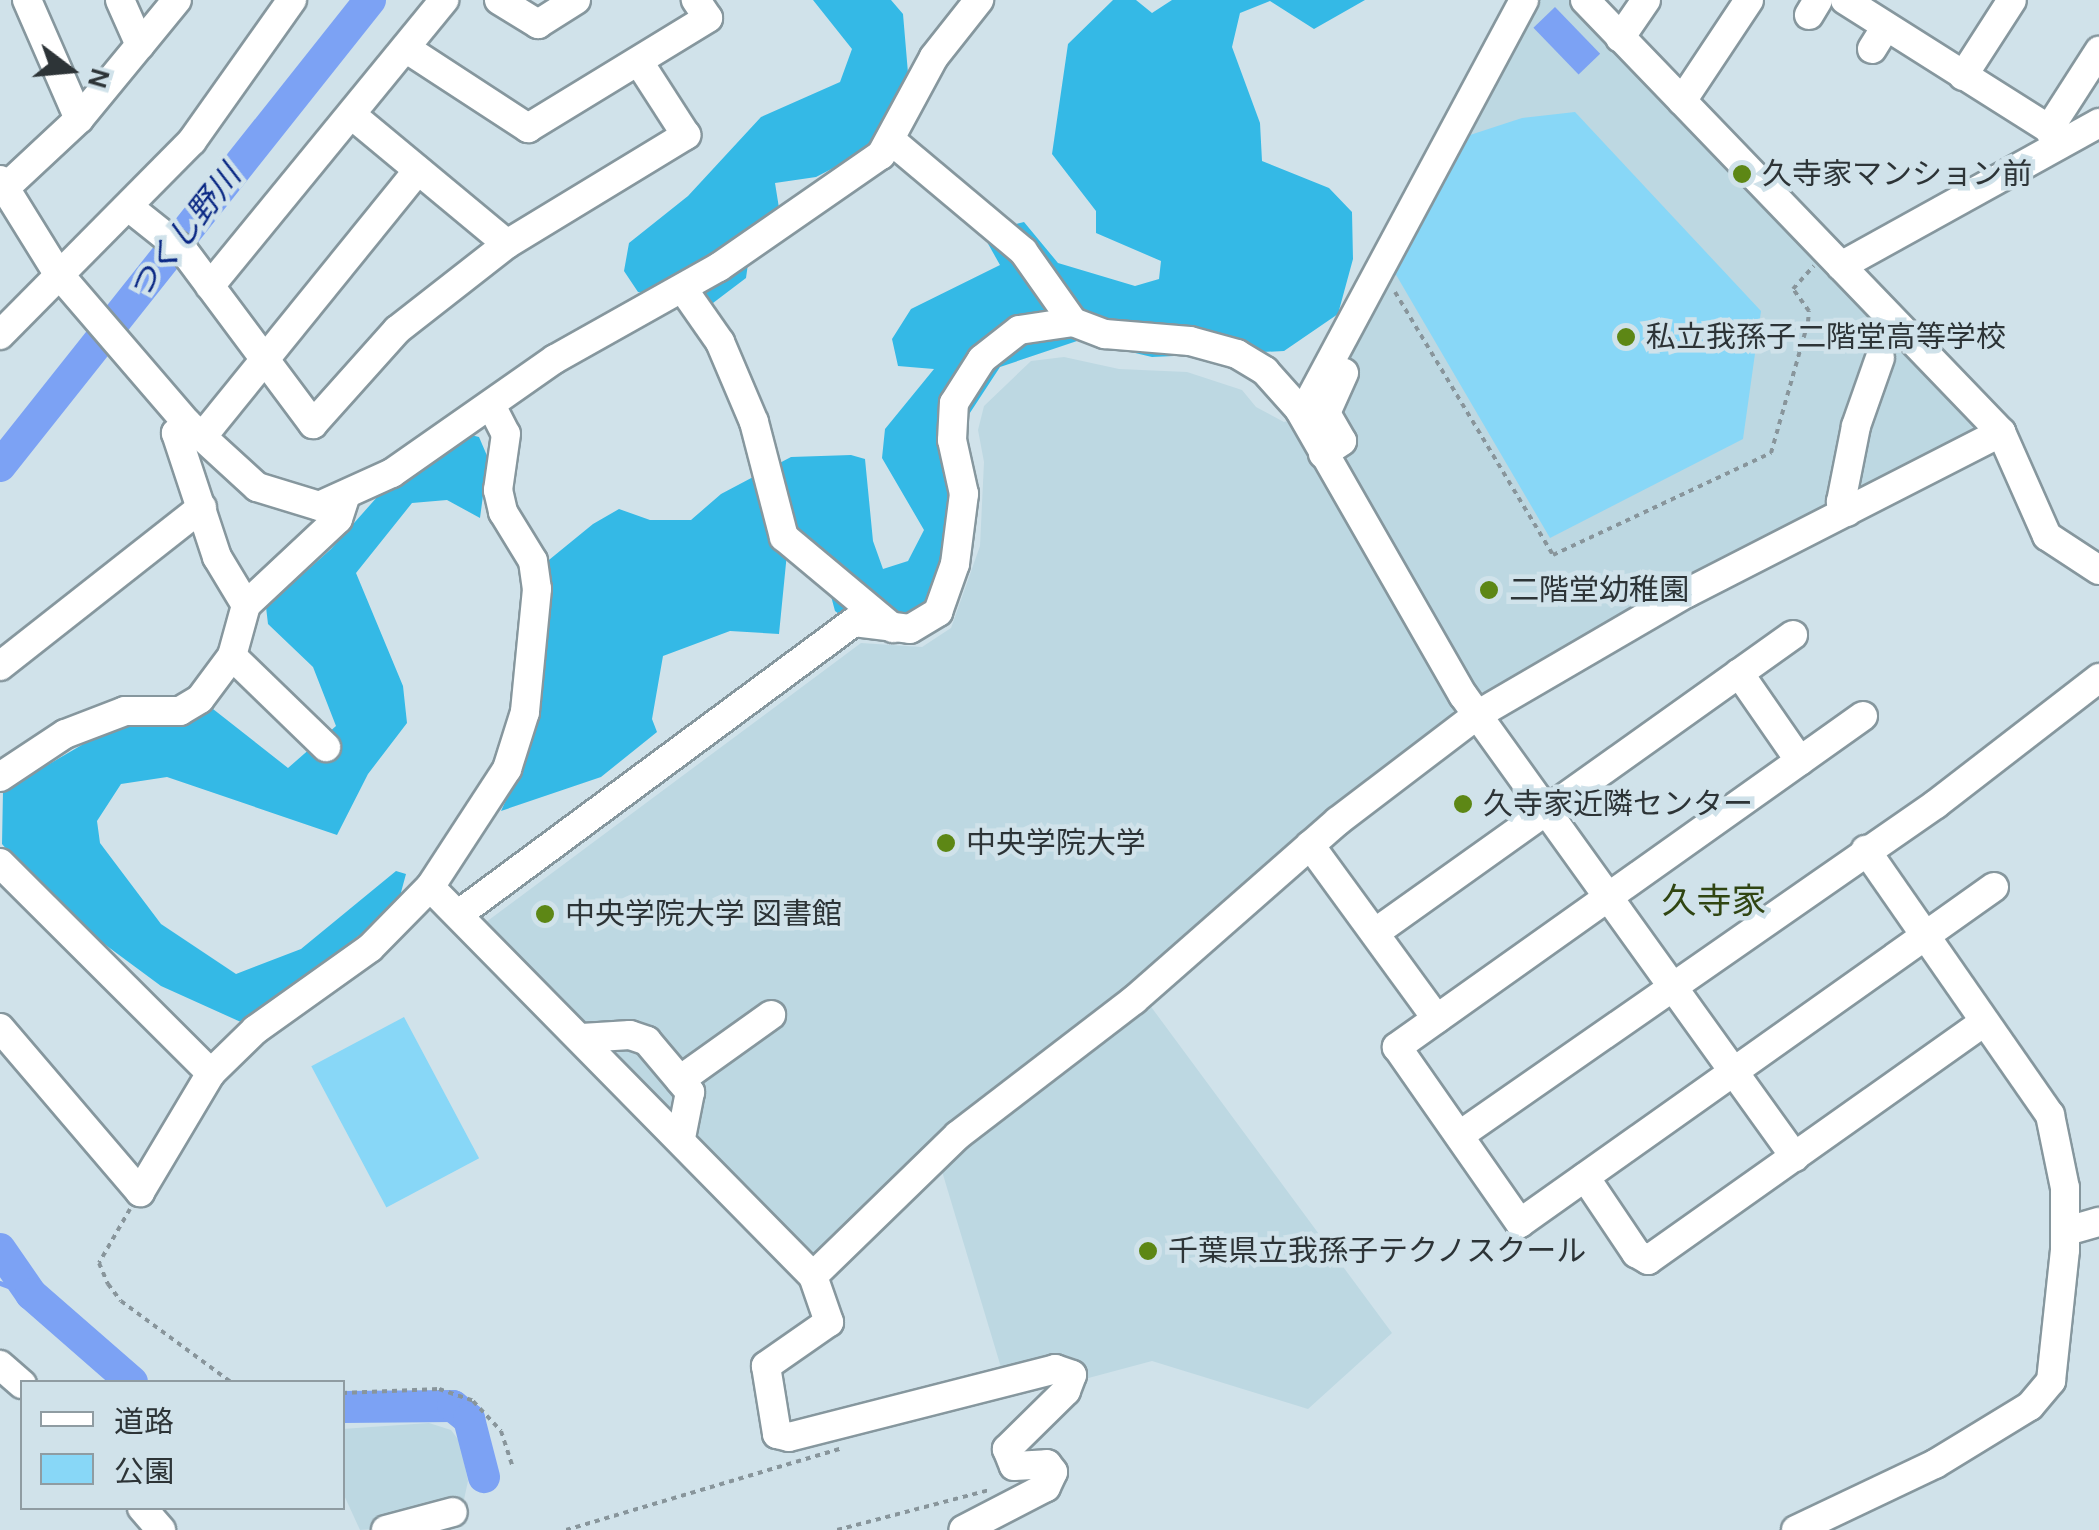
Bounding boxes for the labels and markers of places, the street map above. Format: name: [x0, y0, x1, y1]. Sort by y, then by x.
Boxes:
place label: 久寺家マンション前: [1762, 156, 2032, 192]
marker: 久寺家マンション前: [1731, 163, 1753, 185]
place label: 私立我孫子二階堂高等学校: [1646, 319, 2006, 355]
marker: 私立我孫子二階堂高等学校: [1615, 326, 1637, 348]
place label: 二階堂幼稚園: [1509, 572, 1689, 608]
marker: 二階堂幼稚園: [1478, 579, 1500, 601]
place label: 久寺家近隣センター: [1483, 786, 1753, 822]
marker: 久寺家近隣センター: [1452, 793, 1474, 815]
place label: 中央学院大学: [966, 825, 1146, 861]
marker: 中央学院大学: [935, 832, 957, 854]
place label: 中央学院大学 図書館: [565, 896, 842, 932]
marker: 中央学院大学 図書館: [534, 903, 556, 925]
place label: 千葉県立我孫子テクノスクール: [1168, 1233, 1588, 1269]
marker: 千葉県立我孫子テクノスクール: [1137, 1240, 1159, 1262]

